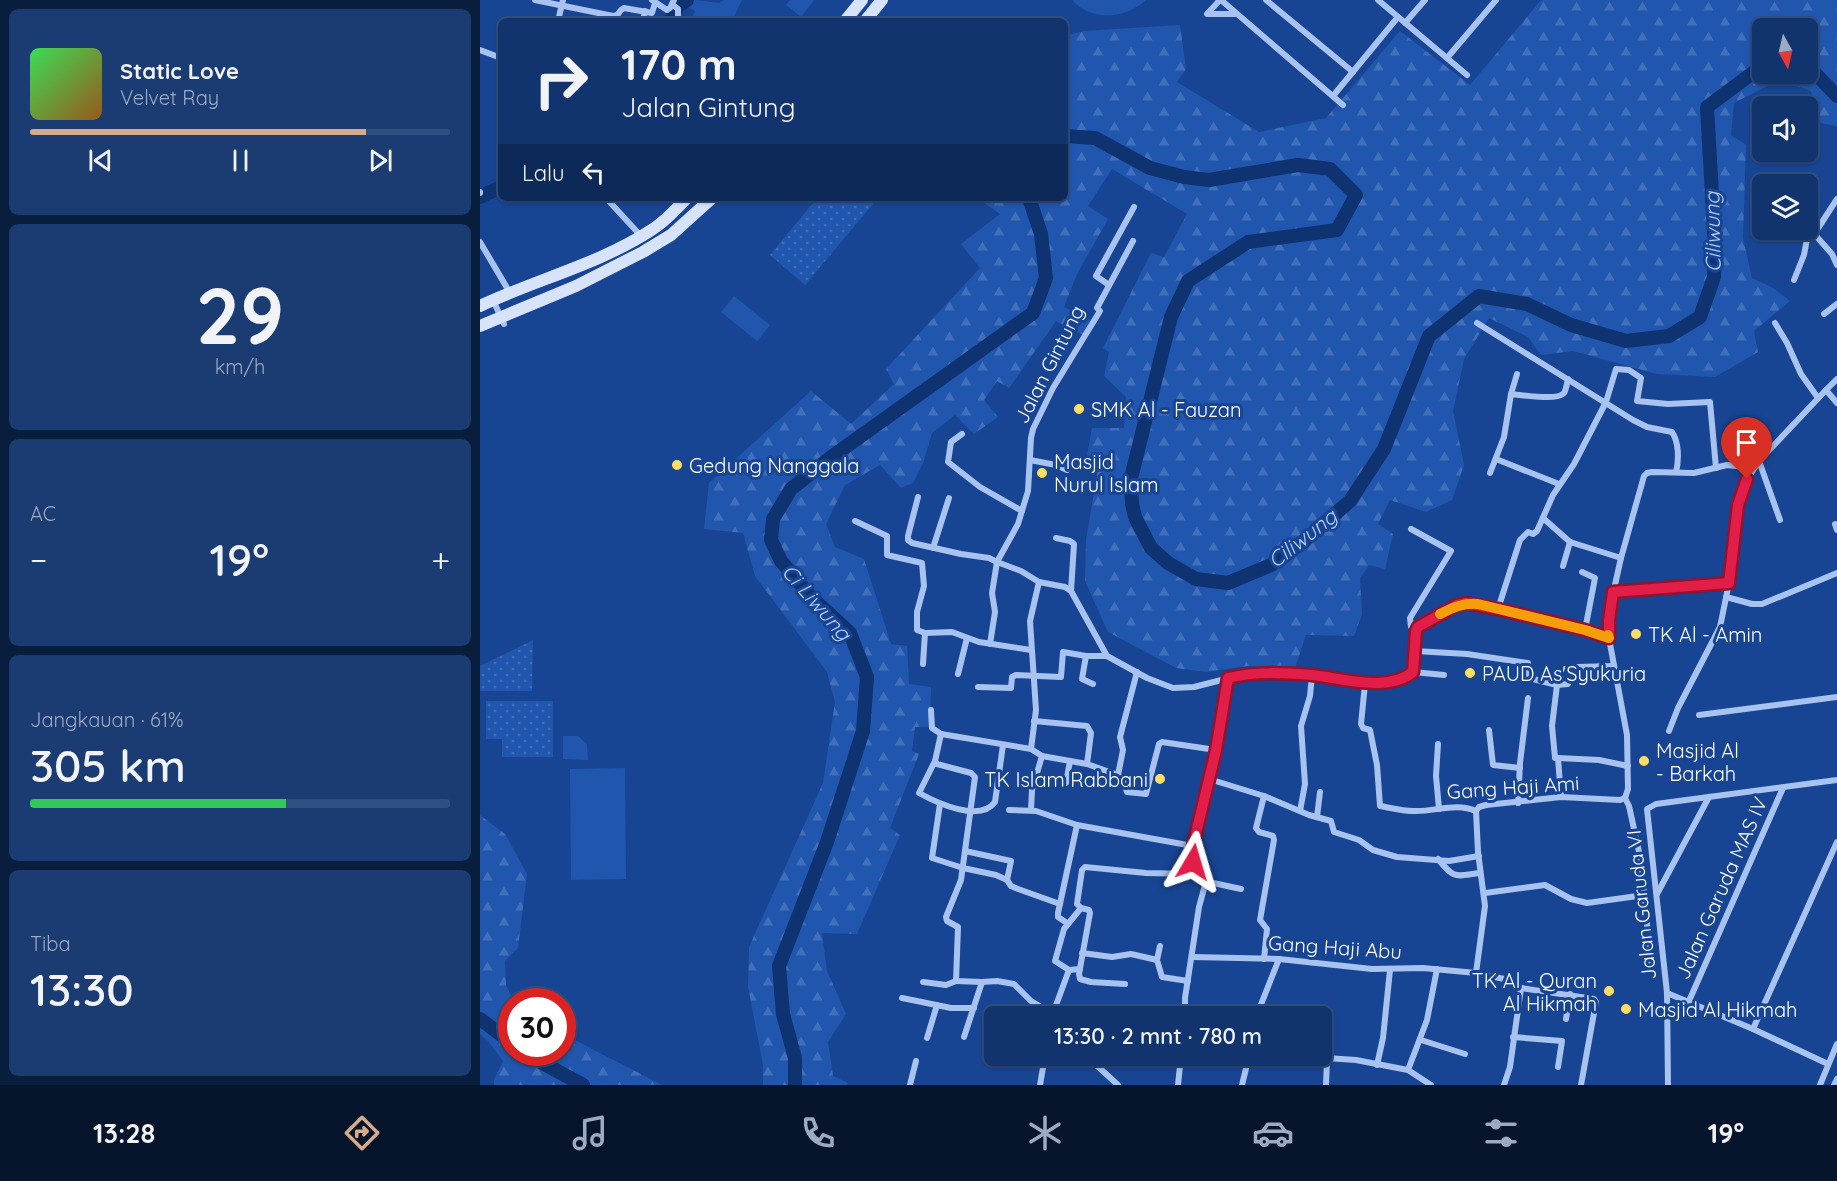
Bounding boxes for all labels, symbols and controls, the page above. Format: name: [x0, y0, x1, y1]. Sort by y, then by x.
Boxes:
north arrow: [1752, 18, 1818, 84]
map controls: [1752, 18, 1818, 240]
text: 170 m: [621, 38, 737, 91]
icon: right: [522, 42, 600, 120]
text: Static Love: [120, 57, 239, 85]
text: Velvet Ray: [120, 85, 219, 110]
text: Jalan Gintung: [621, 90, 795, 124]
button: sound: [1752, 96, 1818, 162]
icon: previous: [84, 144, 117, 177]
icon: pause: [224, 144, 257, 177]
icon: next: [364, 144, 397, 177]
icon: left: [577, 156, 610, 189]
text: Lalu: [522, 159, 565, 187]
button: layers: [1752, 174, 1818, 240]
water label: Ciliwung: [1698, 190, 1726, 272]
text: 29: [196, 266, 284, 364]
street label: Jalan Gintung: [1009, 301, 1089, 427]
text: km/h: [215, 354, 265, 379]
place label: SMK Al - Fauzan: [1091, 397, 1241, 422]
marker: SMK Al - Fauzan: [1072, 402, 1086, 416]
pin: [1721, 417, 1772, 479]
icon: arrive: [1730, 426, 1763, 459]
place label: Masjid Nurul Islam: [1054, 449, 1158, 497]
place label: Gedung Nanggala: [689, 453, 859, 478]
marker: Gedung Nanggala: [670, 458, 684, 472]
marker: Masjid Nurul Islam: [1035, 466, 1049, 480]
text: AC: [30, 501, 56, 526]
water label: Ciliwung: [1262, 502, 1343, 573]
text: 19°: [210, 531, 269, 587]
text: −: [30, 539, 47, 580]
text: +: [431, 539, 450, 580]
water label: Ci Liwung: [777, 559, 858, 647]
place label: TK Al - Amin: [1648, 622, 1762, 647]
marker: TK Al - Amin: [1629, 627, 1643, 641]
place label: PAUD As'Syukuria: [1482, 661, 1646, 686]
marker: PAUD As'Syukuria: [1463, 666, 1477, 680]
text: Jangkauan · 61%: [30, 707, 184, 732]
text: 305 km: [30, 737, 186, 793]
place label: Masjid Al - Barkah: [1656, 738, 1739, 786]
marker: Masjid Al - Barkah: [1637, 754, 1651, 768]
place label: TK Islam Rabbani: [984, 767, 1148, 792]
street label: Gang Haji Ami: [1446, 770, 1580, 804]
marker: TK Islam Rabbani: [1153, 772, 1167, 786]
street label: Jalan Garuda MAS IV: [1670, 793, 1772, 983]
street label: Jalan Garuda VI: [1621, 829, 1661, 981]
position arrow: [1161, 830, 1225, 894]
street label: Gang Haji Abu: [1267, 930, 1403, 964]
text: Tiba: [30, 931, 71, 956]
text: 13:30: [30, 961, 134, 1017]
place label: TK Al - Quran Al Hikmah: [1472, 968, 1597, 1016]
marker: TK Al - Quran Al Hikmah: [1602, 984, 1616, 998]
speed limit sign: 30: [498, 988, 576, 1066]
place label: Masjid Al Hikmah: [1638, 997, 1797, 1022]
marker: Masjid Al Hikmah: [1619, 1002, 1633, 1016]
text: 13:30 · 2 mnt · 780 m: [1054, 1022, 1262, 1050]
icon: directions: [341, 1112, 383, 1154]
icon: music: [569, 1112, 611, 1154]
icon: phone: [797, 1112, 839, 1154]
icon: climate: [1024, 1112, 1066, 1154]
icon: car: [1252, 1112, 1294, 1154]
icon: filters: [1480, 1112, 1522, 1154]
text: 13:28: [93, 1116, 155, 1150]
text: 19°: [1708, 1116, 1744, 1150]

